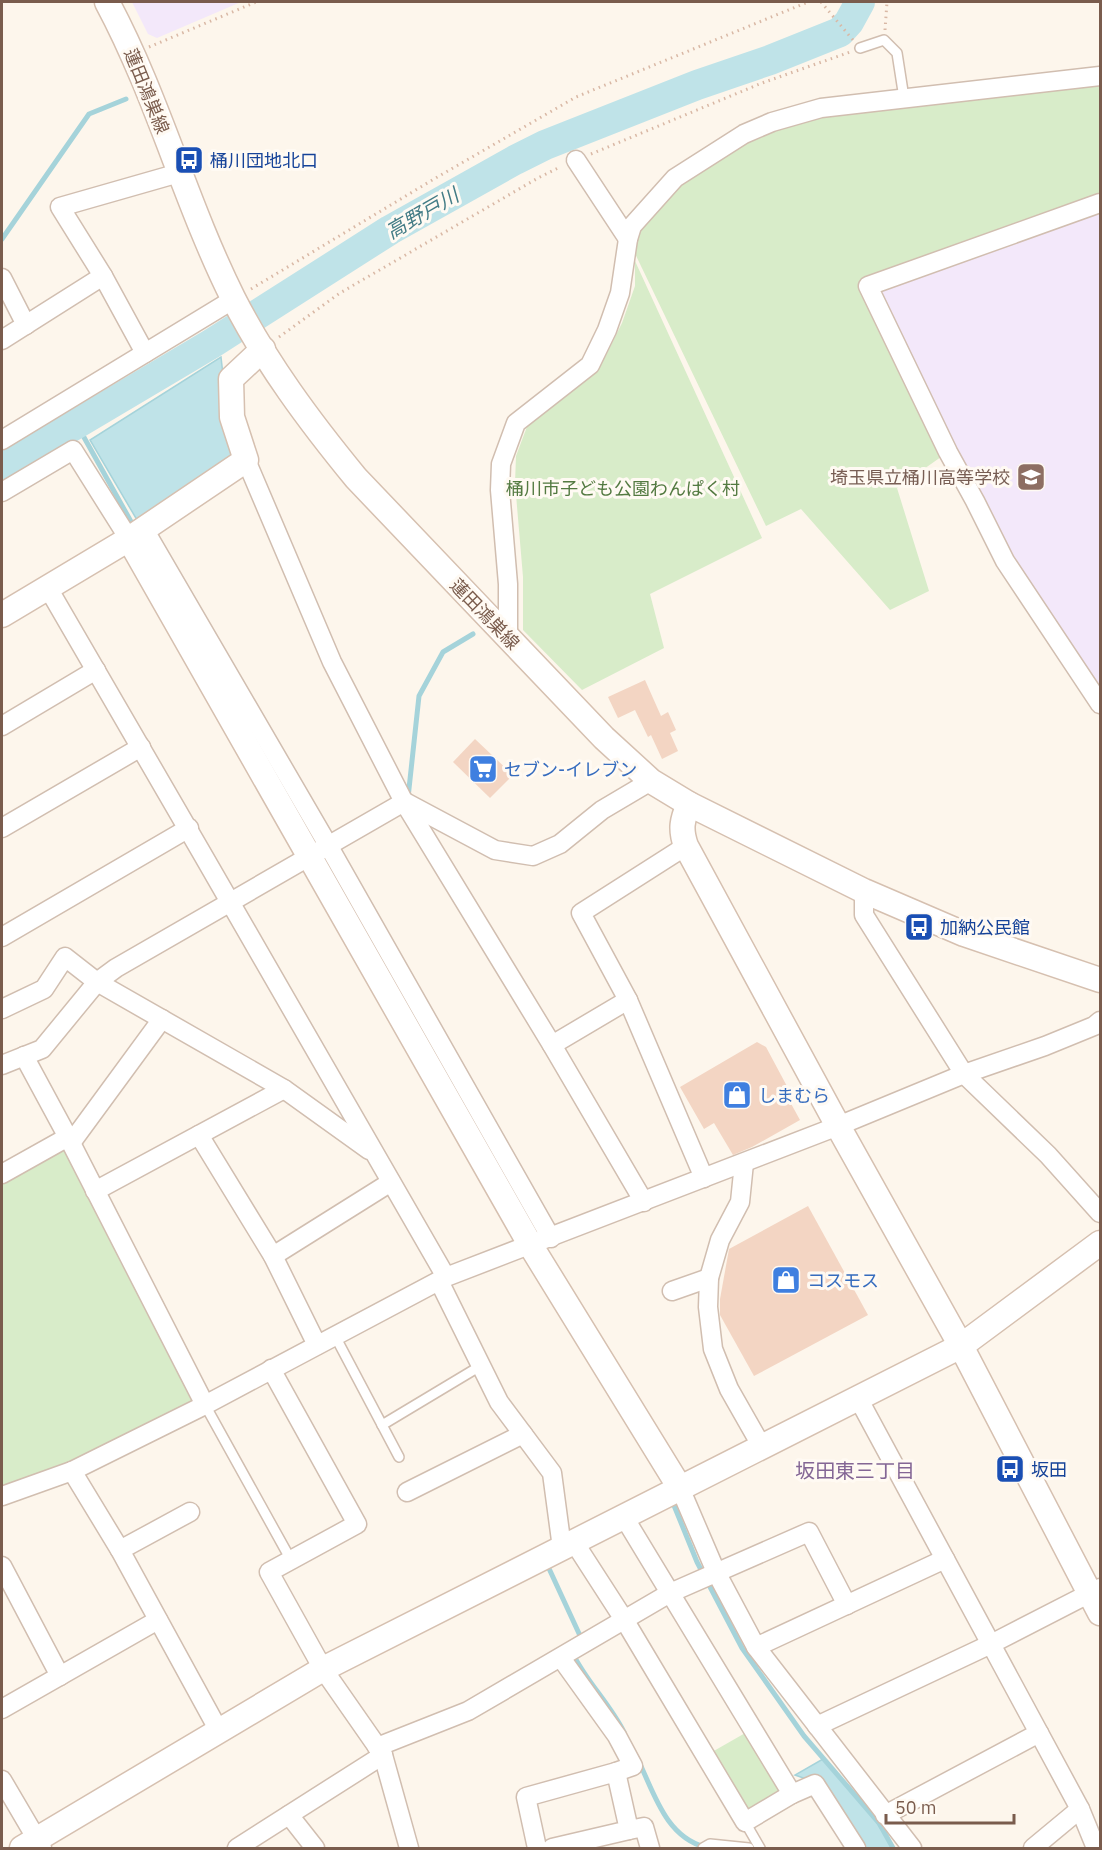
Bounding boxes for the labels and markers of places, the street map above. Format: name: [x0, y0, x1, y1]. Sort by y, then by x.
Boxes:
bus stop icon: 桶川団地北口: [173, 144, 205, 176]
place label: 桶川団地北口: [210, 149, 318, 172]
school or university icon: 埼玉県立桶川高等学校: [1015, 461, 1047, 493]
place label: 埼玉県立桶川高等学校: [830, 466, 1010, 489]
supermarket icon: セブン-イレブン: [467, 753, 499, 785]
place label: セブン-イレブン: [504, 758, 637, 781]
bus stop icon: 加納公民館: [903, 911, 935, 943]
place label: 加納公民館: [940, 916, 1030, 939]
shop icon: しまむら: [721, 1079, 753, 1111]
place label: しまむら: [758, 1084, 830, 1107]
shop icon: コスモス: [770, 1264, 802, 1296]
place label: コスモス: [807, 1269, 879, 1292]
bus stop icon: 坂田: [994, 1453, 1026, 1485]
place label: 坂田: [1031, 1458, 1067, 1481]

